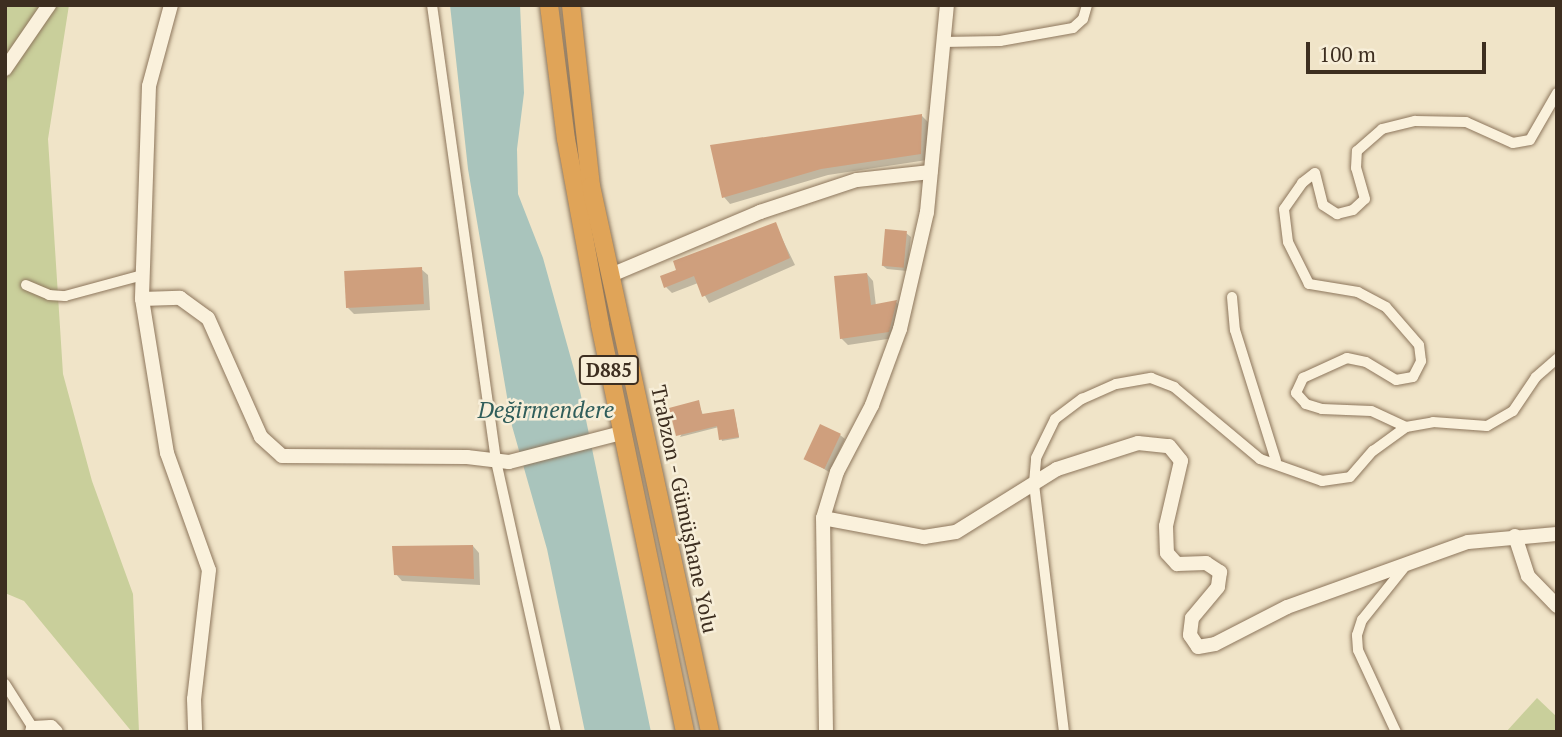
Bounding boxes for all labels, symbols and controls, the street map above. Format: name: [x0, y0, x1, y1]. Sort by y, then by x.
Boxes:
scale bar: [1310, 28, 1490, 72]
text: 100 m: [1319, 40, 1376, 68]
road number: D885: [578, 354, 640, 386]
street label: Trabzon - Gümüşhane Yolu: [646, 382, 724, 636]
water label: Değirmendere: [478, 396, 614, 424]

